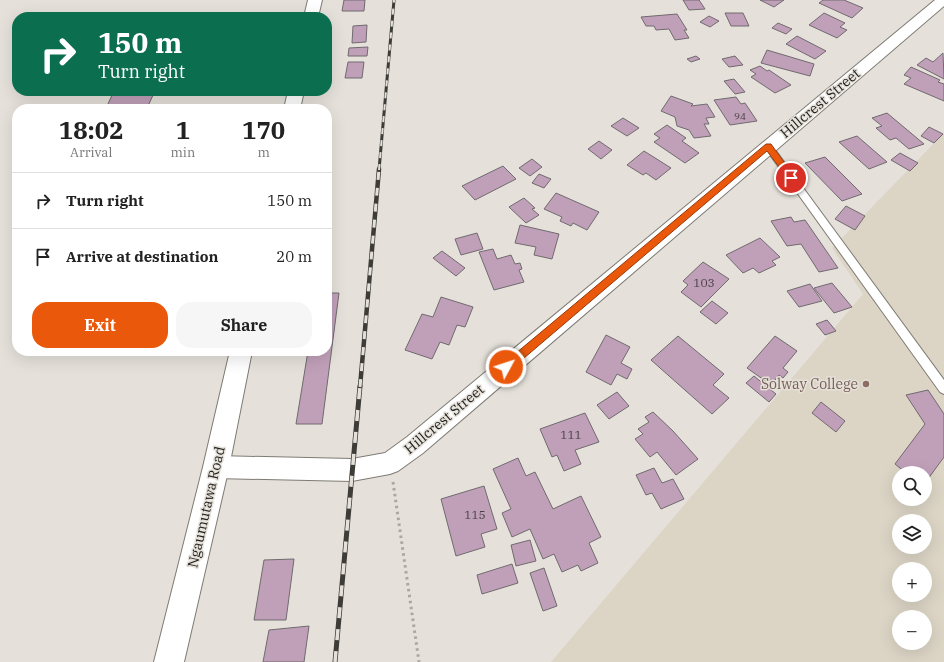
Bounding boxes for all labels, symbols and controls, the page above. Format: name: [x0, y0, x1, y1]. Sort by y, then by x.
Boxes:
text: 150 m: [98, 24, 182, 61]
icon: right: [32, 28, 84, 80]
text: Turn right: [98, 60, 185, 83]
street label: Hillcrest Street: [776, 64, 864, 142]
house number: 94: [734, 110, 746, 123]
text: 18:02: [59, 114, 124, 146]
text: 1: [176, 114, 190, 146]
text: 170: [242, 114, 285, 146]
text: Arrival: [70, 144, 112, 161]
text: min: [170, 144, 195, 161]
text: m: [257, 144, 270, 161]
pin: [774, 161, 808, 195]
icon: arrive: [780, 167, 802, 189]
icon: right: [32, 190, 54, 212]
text: Turn right: [66, 191, 144, 210]
text: 150 m: [267, 191, 312, 210]
icon: arrive: [32, 246, 54, 268]
text: Arrive at destination: [66, 247, 218, 266]
text: 20 m: [276, 247, 312, 266]
house number: 103: [693, 275, 715, 290]
button: Exit: [32, 302, 168, 348]
button: Share: [176, 302, 312, 348]
position arrow: [485, 346, 527, 388]
place label: Solway College: [761, 375, 858, 393]
marker: Solway College: [861, 379, 871, 389]
street label: Hillcrest Street: [400, 380, 488, 458]
house number: 111: [560, 427, 582, 442]
street label: Ngaumutawa Road: [183, 444, 229, 569]
map controls: [892, 466, 932, 650]
button: search: [892, 466, 932, 506]
house number: 115: [464, 507, 486, 522]
button: layers: [892, 514, 932, 554]
button: +: [892, 562, 932, 602]
button: −: [892, 610, 932, 650]

